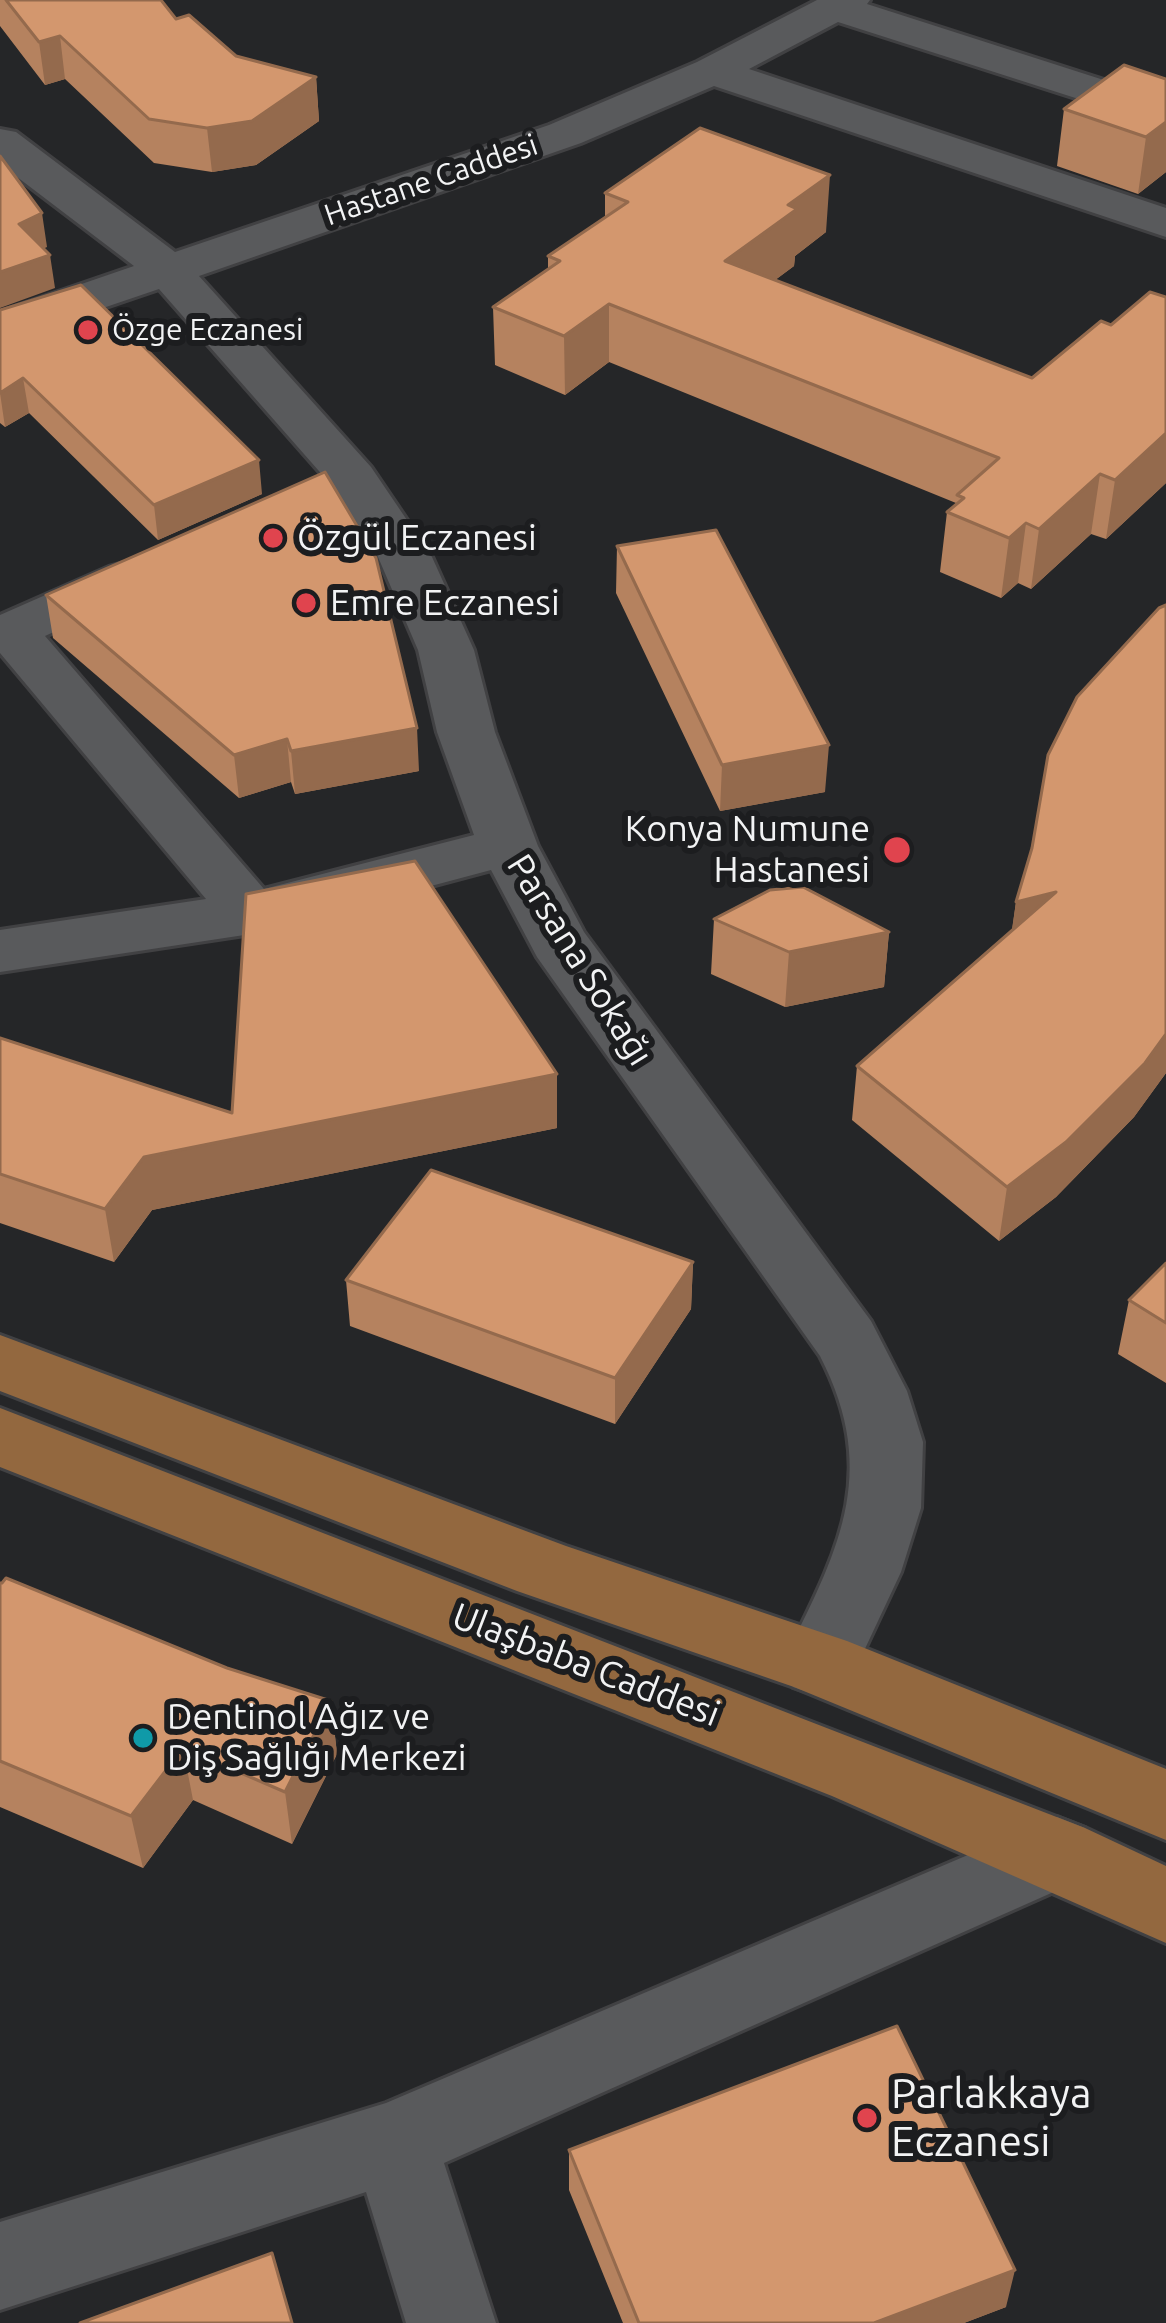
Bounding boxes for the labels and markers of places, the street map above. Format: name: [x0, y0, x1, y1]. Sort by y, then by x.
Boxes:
place label: Özge Eczanesi: [112, 312, 303, 348]
marker: Özge Eczanesi: [75, 317, 101, 343]
place label: Özgül Eczanesi: [297, 516, 537, 560]
marker: Özgül Eczanesi: [260, 525, 286, 551]
place label: Emre Eczanesi: [330, 581, 560, 625]
marker: Emre Eczanesi: [293, 590, 319, 616]
place label: Konya Numune Hastanesi: [625, 807, 870, 892]
marker: Konya Numune Hastanesi: [881, 834, 913, 866]
place label: Dentinol Ağız ve Diş Sağlığı Merkezi: [167, 1695, 467, 1780]
marker: Dentinol Ağız ve Diş Sağlığı Merkezi: [130, 1725, 156, 1751]
place label: Parlakkaya Eczanesi: [891, 2069, 1092, 2168]
marker: Parlakkaya Eczanesi: [854, 2105, 880, 2131]

